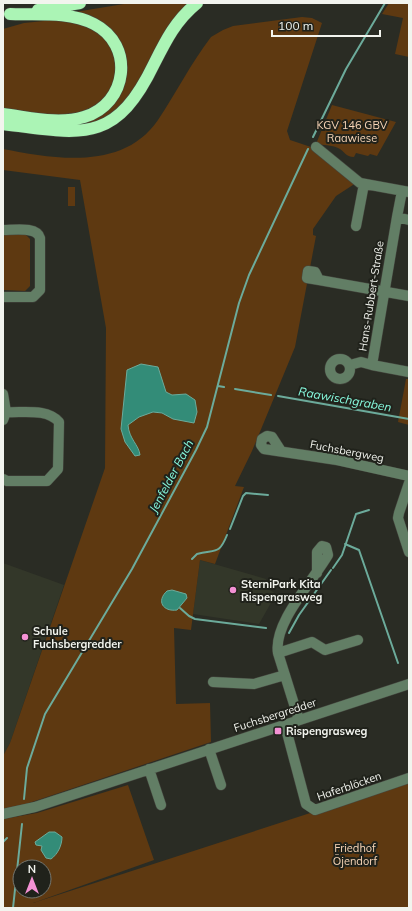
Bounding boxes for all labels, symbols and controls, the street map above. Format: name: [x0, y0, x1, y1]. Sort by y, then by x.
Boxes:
scale bar: [272, 12, 380, 38]
text: 100 m: [278, 18, 313, 33]
park label: KGV 146 GBV Raawiese: [317, 118, 388, 145]
street label: Hans-Rubbert-Straße: [355, 240, 387, 352]
water label: Raawischgraben: [297, 383, 393, 415]
water label: Jenfelder Bach: [145, 437, 196, 516]
street label: Fuchsbergweg: [309, 437, 385, 465]
place label: SterniPark Kita Rispengrasweg: [241, 577, 323, 604]
marker: SterniPark Kita Rispengrasweg: [228, 585, 238, 595]
place label: Schule Fuchsbergredder: [33, 624, 122, 651]
marker: Schule Fuchsbergredder: [20, 632, 30, 642]
street label: Fuchsbergredder: [232, 695, 318, 735]
place label: Rispengrasweg: [286, 724, 368, 738]
marker: Rispengrasweg: [273, 726, 283, 736]
street label: Haferblöcken: [315, 768, 383, 804]
park label: Friedhof Öjendorf: [333, 841, 377, 868]
north arrow: [12, 859, 52, 899]
text: N: [28, 862, 36, 876]

